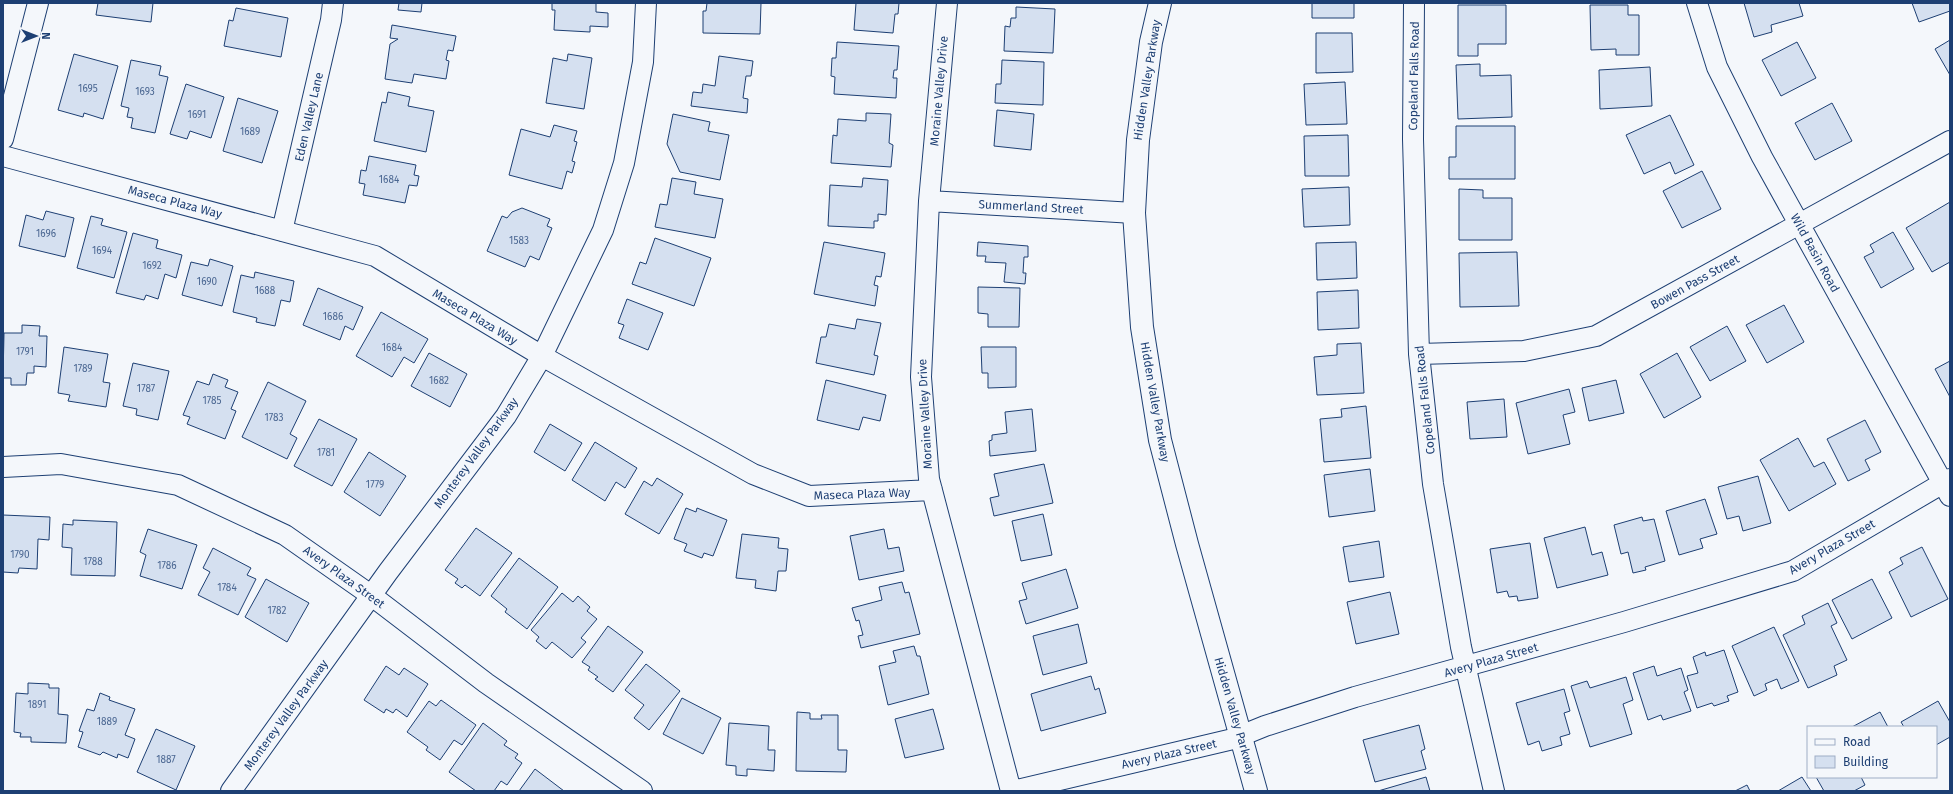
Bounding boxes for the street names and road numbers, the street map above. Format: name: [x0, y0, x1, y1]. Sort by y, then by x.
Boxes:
street label: Hidden Valley Parkway: [1131, 18, 1163, 141]
street label: Copeland Falls Road: [1406, 21, 1422, 131]
street label: Moraine Valley Drive: [927, 35, 951, 147]
street label: Eden Valley Lane: [292, 71, 326, 163]
street label: Maseca Plaza Way: [127, 183, 224, 221]
street label: Summerland Street: [978, 197, 1085, 217]
street label: Wild Basin Road: [1788, 211, 1842, 295]
street label: Bowen Pass Street: [1648, 252, 1742, 312]
street label: Maseca Plaza Way: [430, 286, 520, 348]
street label: Hidden Valley Parkway: [1138, 341, 1173, 463]
street label: Copeland Falls Road: [1412, 345, 1438, 455]
street label: Moraine Valley Drive: [915, 358, 935, 470]
street label: Monterey Valley Parkway: [431, 395, 521, 511]
street label: Maseca Plaza Way: [813, 485, 911, 503]
street label: Avery Plaza Street: [1786, 516, 1878, 577]
street label: Avery Plaza Street: [301, 543, 388, 612]
street label: Avery Plaza Street: [1442, 640, 1540, 680]
street label: Hidden Valley Parkway: [1211, 655, 1259, 777]
street label: Monterey Valley Parkway: [241, 657, 331, 773]
street label: Avery Plaza Street: [1120, 736, 1219, 772]

